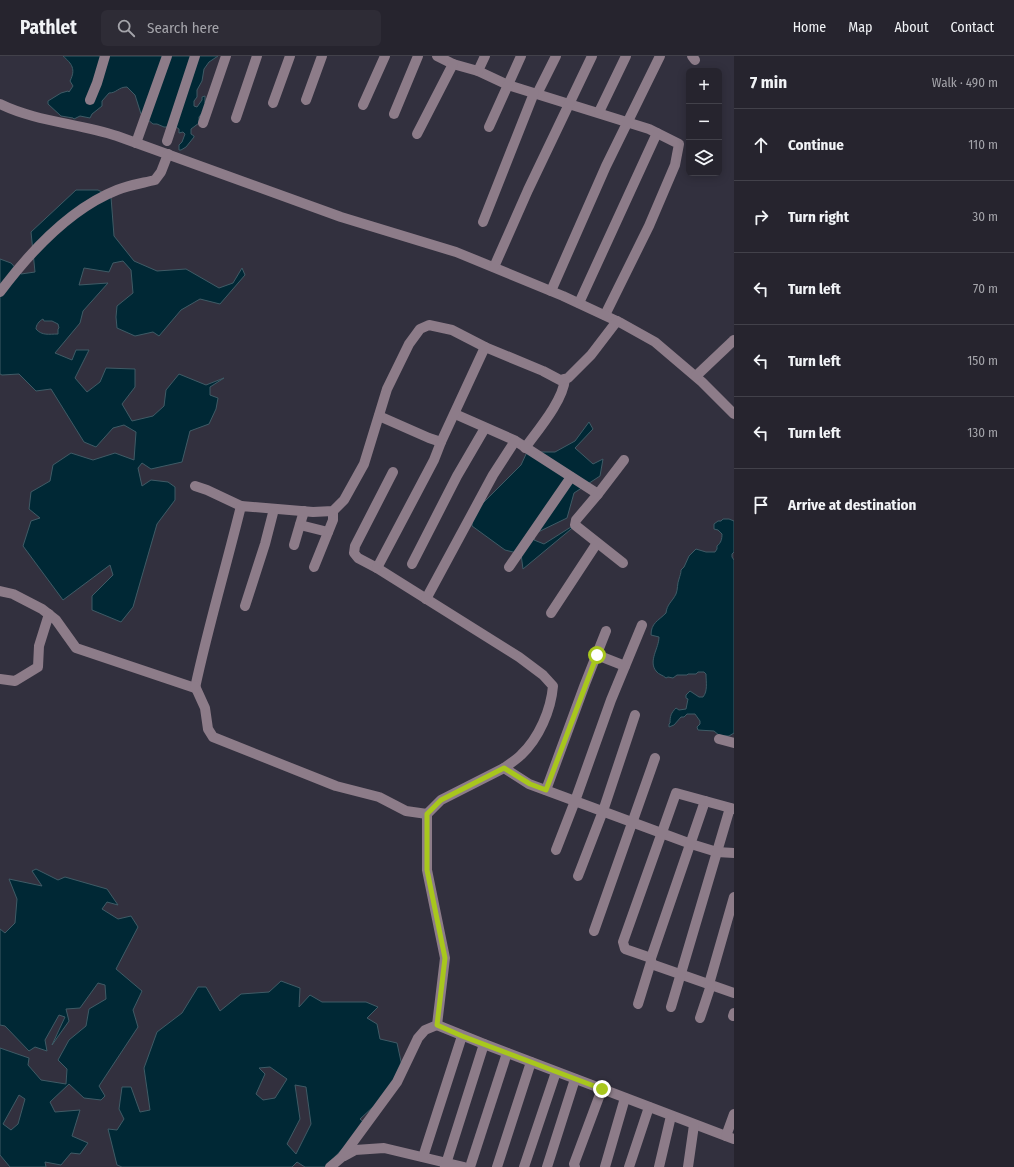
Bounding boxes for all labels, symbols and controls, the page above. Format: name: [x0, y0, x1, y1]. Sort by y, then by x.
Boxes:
search box: [101, 10, 381, 46]
text: Pathlet: [20, 16, 77, 39]
icon: search: [115, 17, 137, 39]
text: Search here: [147, 19, 219, 37]
text: Home: [793, 19, 826, 36]
text: Map: [848, 19, 872, 36]
text: About: [894, 19, 929, 36]
text: Contact: [951, 19, 994, 36]
map controls: [686, 68, 722, 176]
button: +: [686, 68, 722, 104]
text: 7 min: [750, 72, 787, 93]
text: Walk · 490 m: [932, 75, 998, 90]
button: −: [686, 104, 722, 140]
icon: ahead: [750, 134, 772, 156]
text: Continue: [788, 136, 844, 154]
text: 110 m: [968, 137, 998, 152]
button: layers: [686, 140, 722, 176]
icon: right: [750, 206, 772, 228]
text: Turn right: [788, 208, 849, 226]
text: 30 m: [972, 209, 998, 224]
icon: left: [750, 278, 772, 300]
text: Turn left: [788, 280, 841, 298]
text: 70 m: [973, 281, 998, 296]
icon: left: [750, 350, 772, 372]
text: Turn left: [788, 352, 841, 370]
text: 150 m: [967, 353, 998, 368]
icon: left: [750, 422, 772, 444]
text: Turn left: [788, 424, 841, 442]
text: 130 m: [967, 425, 998, 440]
icon: arrive: [750, 494, 772, 516]
text: Arrive at destination: [788, 496, 916, 514]
route start: [588, 646, 606, 664]
route end: [593, 1080, 611, 1098]

